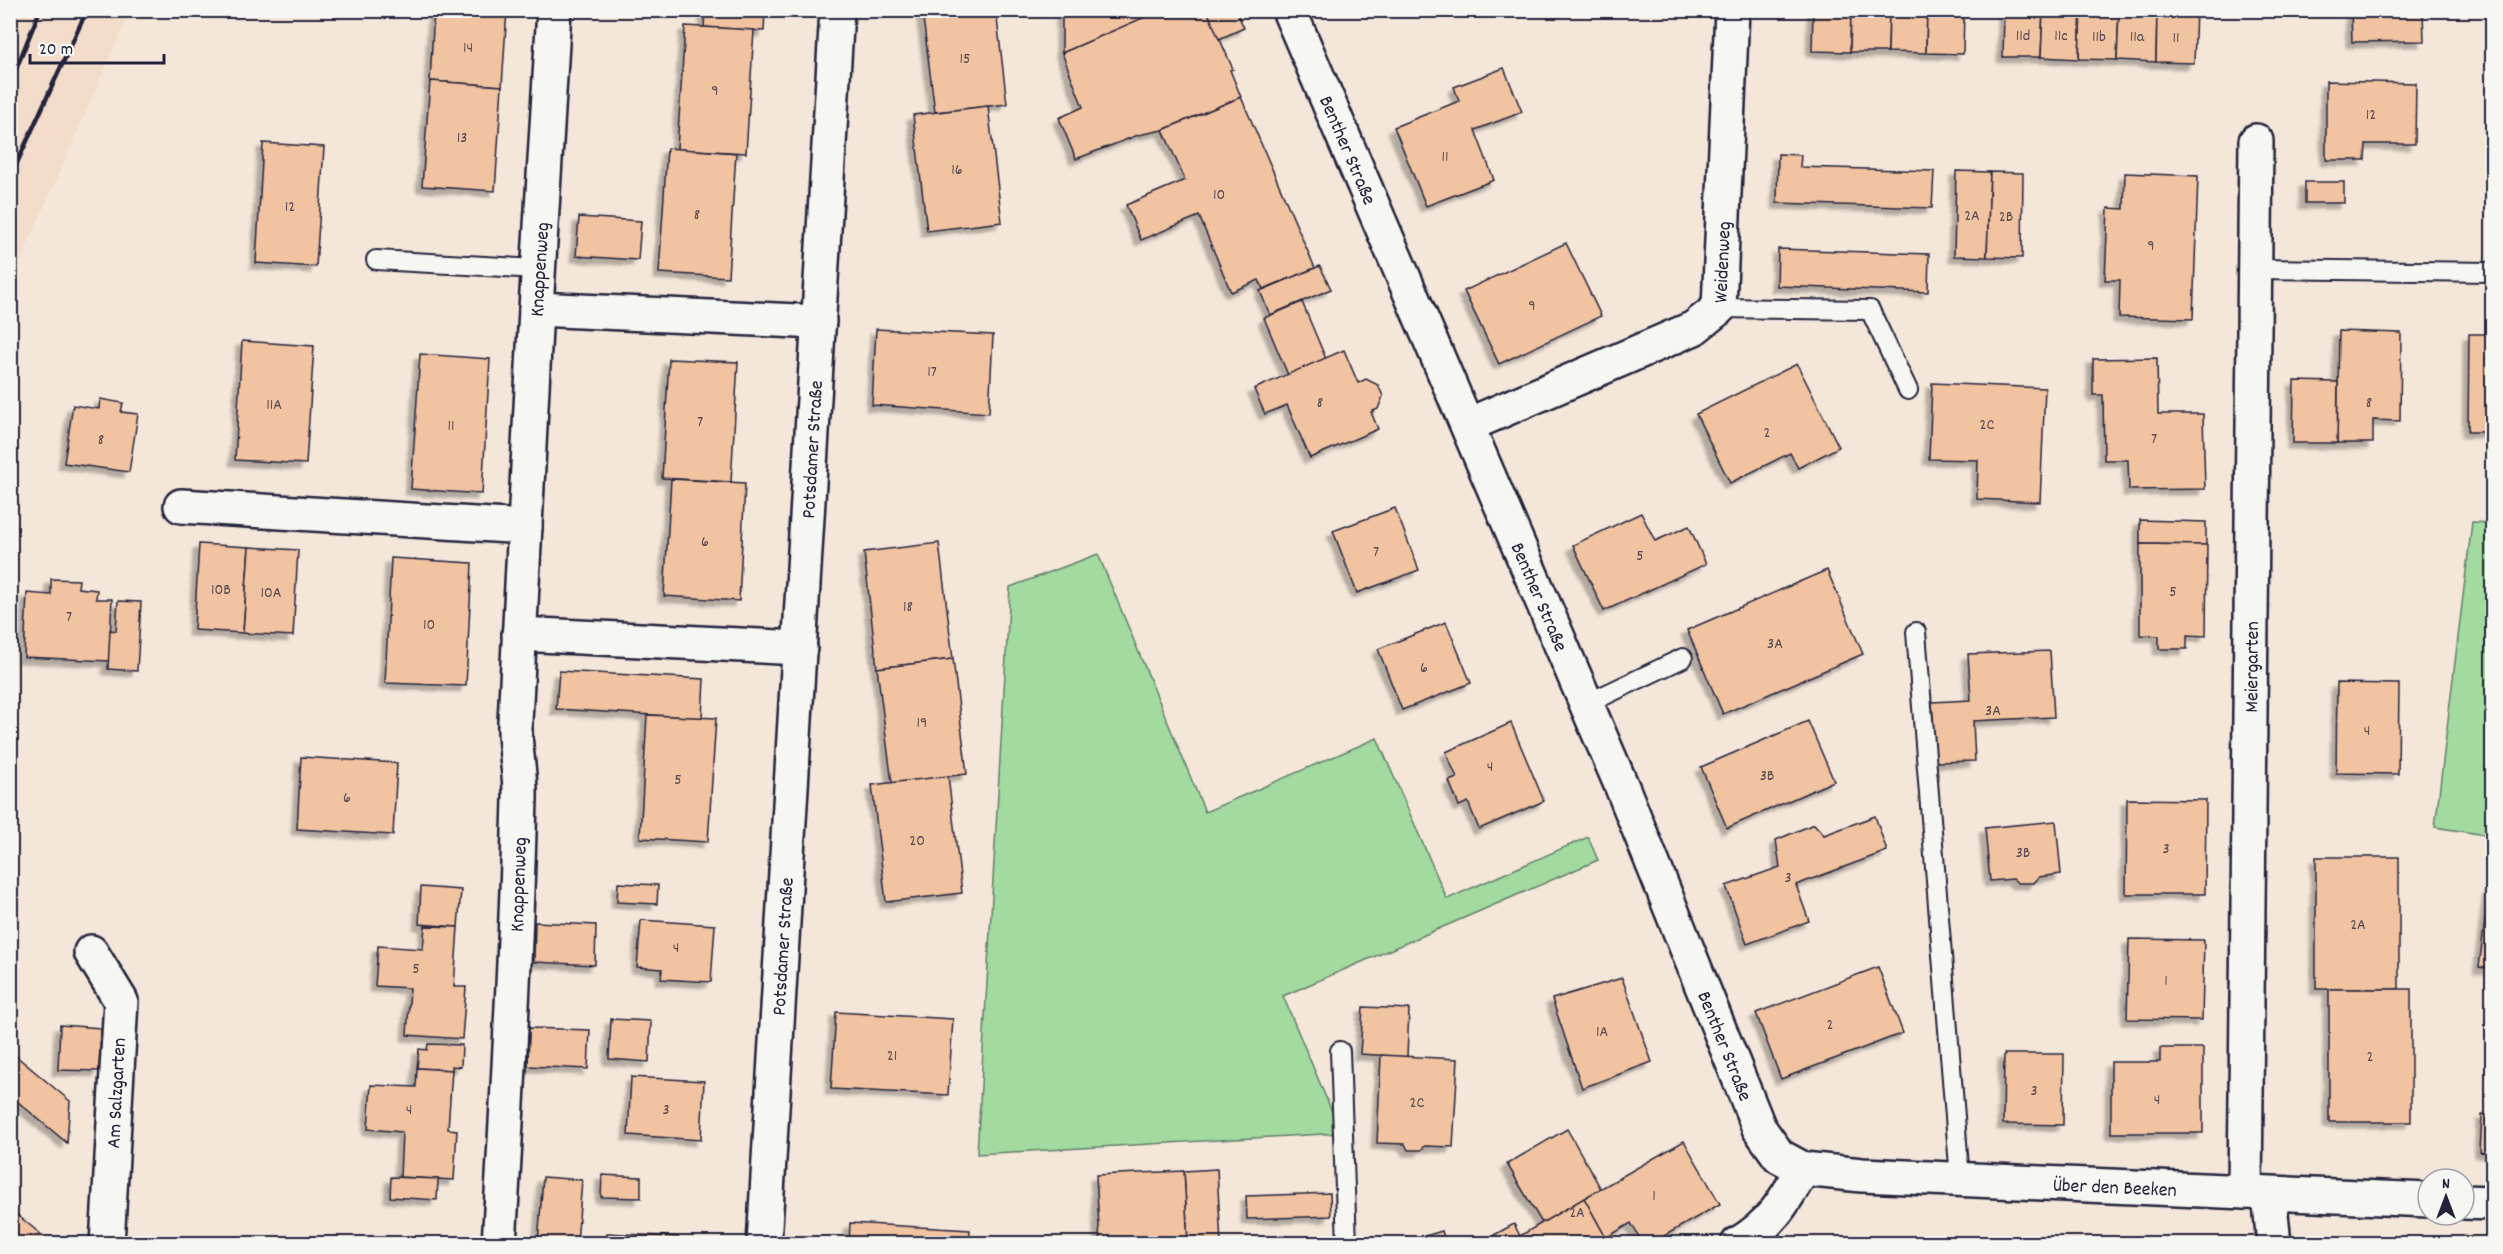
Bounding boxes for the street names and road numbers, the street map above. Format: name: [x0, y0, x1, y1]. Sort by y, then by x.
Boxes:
street label: Benther Straße: [1310, 92, 1382, 210]
street label: Knappenweg: [525, 221, 558, 318]
street label: Weidenweg: [1708, 221, 1740, 304]
street label: Potsdamer Straße: [796, 379, 832, 520]
street label: Benther Straße: [1502, 539, 1573, 657]
street label: Meiergarten: [2239, 621, 2268, 713]
street label: Knappenweg: [504, 837, 536, 933]
street label: Potsdamer Straße: [767, 877, 803, 1017]
street label: Benther Straße: [1688, 988, 1758, 1106]
street label: Am Salzgarten: [101, 1037, 135, 1149]
street label: Über den Beeken: [2052, 1172, 2177, 1206]

